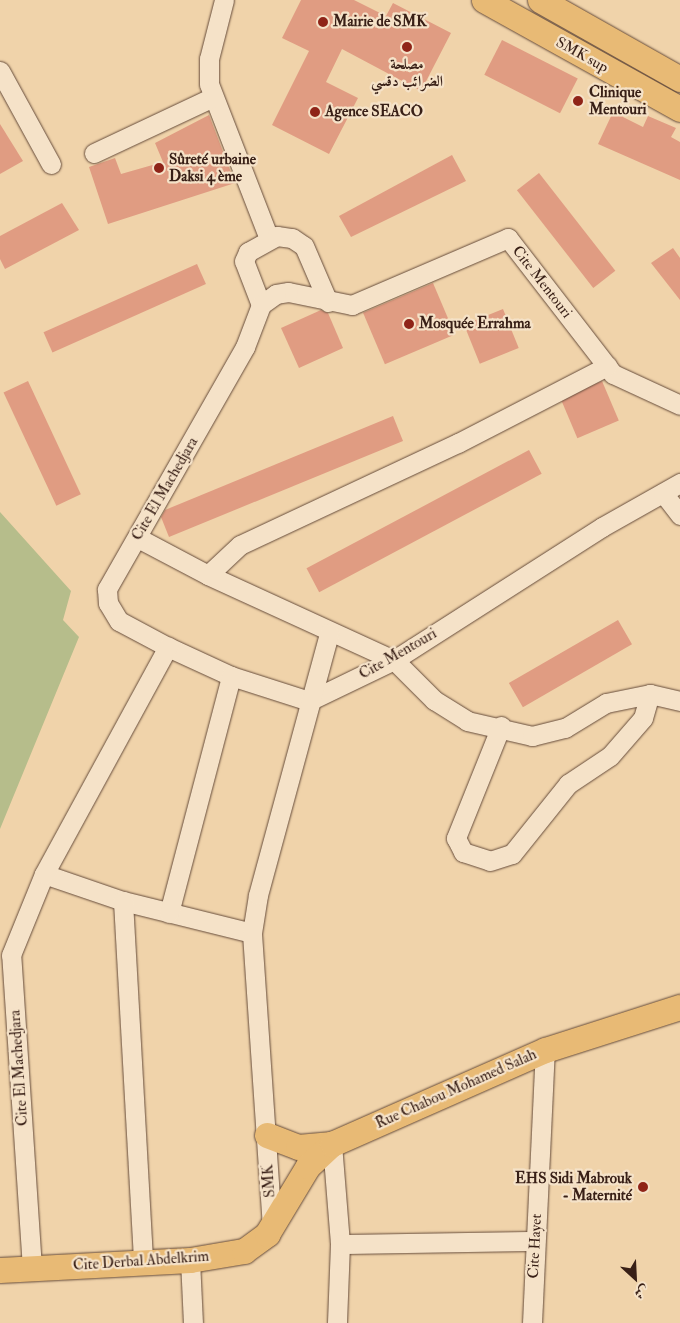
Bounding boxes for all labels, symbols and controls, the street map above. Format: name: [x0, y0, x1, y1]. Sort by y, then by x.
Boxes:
place label: Mairie de SMK: [333, 13, 427, 31]
marker: Mairie de SMK: [317, 16, 329, 28]
street label: SMK sup: [553, 33, 611, 77]
marker: مصلحة الضرائب دقسي: [401, 41, 413, 53]
place label: مصلحة الضرائب دقسي: [371, 55, 443, 90]
place label: Clinique Mentouri: [589, 83, 647, 118]
marker: Clinique Mentouri: [571, 94, 585, 108]
place label: Agence SEACO: [325, 103, 423, 121]
marker: Agence SEACO: [309, 106, 321, 118]
place label: Sûreté urbaine Daksi 4 ème: [169, 150, 256, 185]
marker: Sûreté urbaine Daksi 4 ème: [153, 162, 165, 174]
street label: Cite Mentouri: [508, 242, 576, 322]
place label: Mosquée Errahma: [419, 315, 531, 333]
marker: Mosquée Errahma: [403, 318, 415, 330]
street label: Cite El Machedjara: [128, 434, 202, 544]
street label: Cite Mentouri: [356, 625, 440, 683]
street label: Cite El Machedjara: [6, 1009, 32, 1127]
street label: Rue Chabou Mohamed Salah: [373, 1045, 539, 1133]
street label: SMK: [259, 1164, 279, 1198]
place label: EHS Sidi Mabrouk - Maternité: [515, 1169, 632, 1204]
marker: EHS Sidi Mabrouk - Maternité: [636, 1180, 650, 1194]
street label: Cite Hayet: [524, 1213, 546, 1279]
street label: Cite Derbal Abdelkrim: [72, 1247, 210, 1275]
north arrow: [610, 1253, 660, 1303]
text: ش: [632, 1281, 651, 1303]

